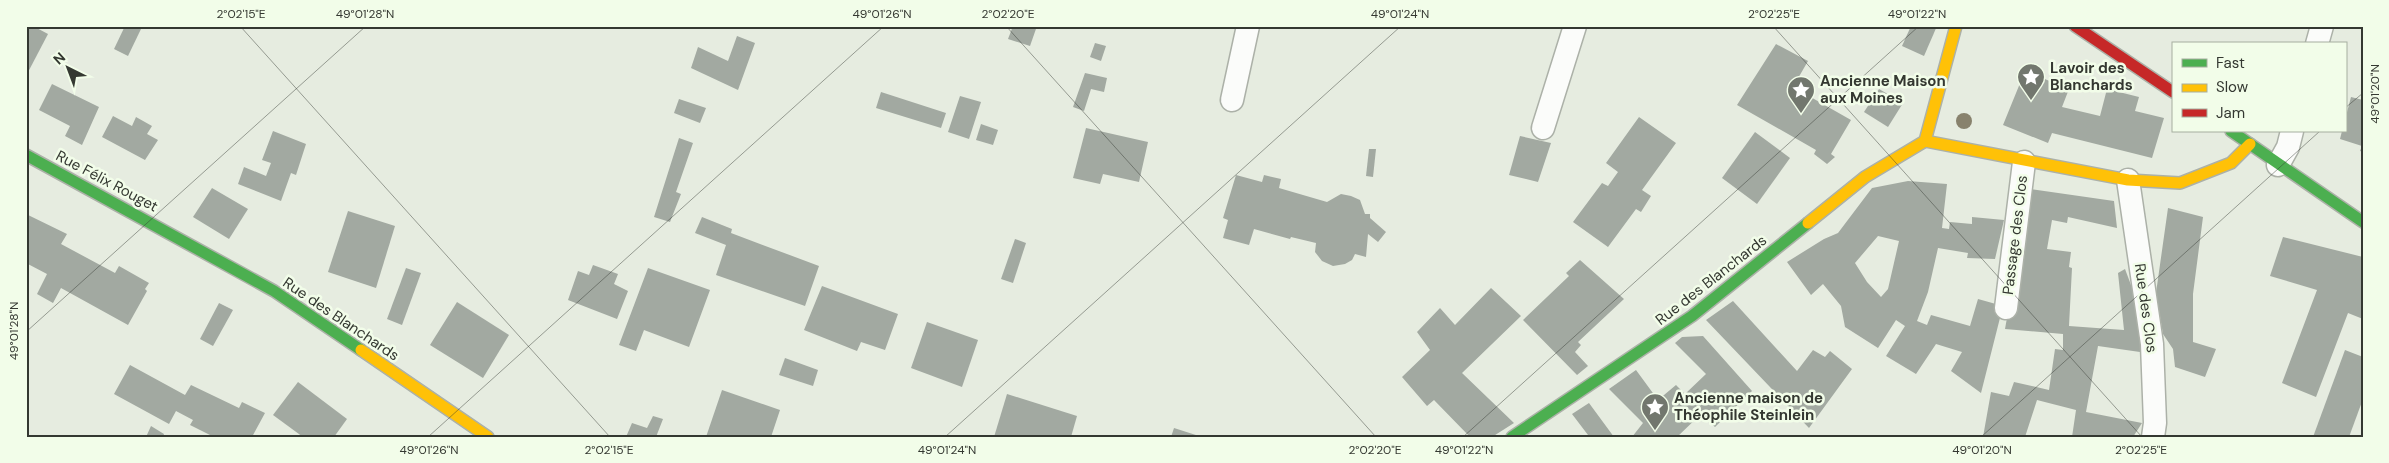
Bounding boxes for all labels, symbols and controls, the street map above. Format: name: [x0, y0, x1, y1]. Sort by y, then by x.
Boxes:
text: 2°02'15"E: [216, 6, 266, 22]
text: 49°01'28"N: [336, 6, 394, 22]
text: 49°01'26"N: [852, 6, 912, 22]
text: 2°02'20"E: [981, 6, 1035, 22]
text: 49°01'24"N: [1371, 6, 1429, 22]
text: 2°02'25"E: [1748, 6, 1800, 22]
text: 49°01'22"N: [1888, 6, 1946, 22]
north arrow: [42, 42, 92, 92]
legend: [2172, 42, 2346, 132]
text: N: [49, 48, 69, 68]
text: Fast: [2216, 53, 2245, 73]
place label: Lavoir des Blanchards: [2050, 58, 2133, 95]
place icon: Lavoir des Blanchards: [2016, 62, 2046, 101]
text: 49°01'20"N: [2367, 64, 2383, 124]
place label: Ancienne Maison aux Moines: [1820, 71, 1946, 108]
place icon: Ancienne Maison aux Moines: [1786, 75, 1816, 114]
text: Slow: [2216, 77, 2249, 97]
text: Jam: [2216, 103, 2245, 123]
street label: Rue Félix Rouget: [53, 146, 162, 216]
street label: Passage des Clos: [1998, 174, 2032, 296]
street label: Rue des Blanchards: [1651, 230, 1771, 330]
street label: Rue des Clos: [2130, 262, 2162, 354]
street label: Rue des Blanchards: [279, 273, 403, 365]
text: 49°01'28"N: [6, 302, 22, 360]
place label: Ancienne maison de Théophile Steinlein: [1674, 388, 1823, 425]
place icon: Ancienne maison de Théophile Steinlein: [1640, 392, 1670, 431]
text: 49°01'26"N: [399, 442, 459, 458]
text: 2°02'15"E: [584, 442, 634, 458]
text: 49°01'24"N: [918, 442, 976, 458]
text: 2°02'20"E: [1348, 442, 1402, 458]
text: 49°01'22"N: [1435, 442, 1493, 458]
text: 49°01'20"N: [1952, 442, 2012, 458]
text: 2°02'25"E: [2115, 442, 2167, 458]

